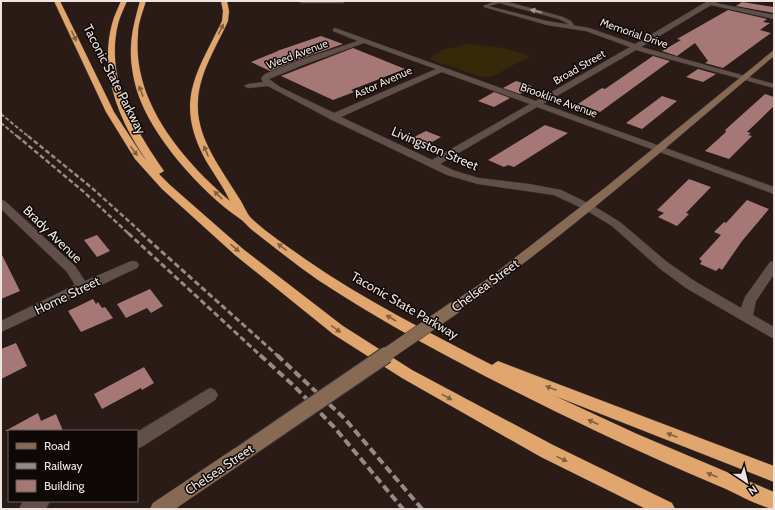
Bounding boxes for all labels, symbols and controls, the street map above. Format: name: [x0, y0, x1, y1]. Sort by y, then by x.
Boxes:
one-way arrow: [530, 8, 542, 14]
street label: Memorial Drive: [598, 15, 670, 51]
street label: Taconic State Parkway: [80, 21, 150, 137]
one-way arrow: [218, 23, 224, 34]
one-way arrow: [71, 31, 77, 42]
street label: Weed Avenue: [264, 36, 330, 72]
street label: Broad Street: [550, 46, 608, 88]
street label: Astor Avenue: [352, 63, 414, 101]
street label: Brookline Avenue: [519, 80, 600, 121]
one-way arrow: [138, 85, 144, 97]
street label: Livingston Street: [389, 123, 481, 174]
one-way arrow: [203, 145, 209, 157]
one-way arrow: [130, 146, 138, 157]
one-way arrow: [213, 190, 223, 200]
street label: Brady Avenue: [20, 202, 86, 266]
one-way arrow: [230, 243, 239, 252]
one-way arrow: [276, 243, 287, 252]
street label: Chelsea Street: [448, 255, 522, 315]
street label: Taconic State Parkway: [348, 268, 462, 342]
street label: Home Street: [32, 272, 103, 318]
one-way arrow: [385, 314, 397, 321]
one-way arrow: [331, 325, 342, 333]
one-way arrow: [545, 385, 557, 391]
one-way arrow: [441, 394, 453, 400]
one-way arrow: [588, 419, 599, 425]
legend: [8, 430, 138, 502]
one-way arrow: [666, 432, 678, 438]
text: Road: [44, 438, 70, 453]
street label: Chelsea Street: [182, 440, 257, 498]
one-way arrow: [556, 455, 567, 462]
text: Railway: [44, 458, 82, 473]
north arrow: [727, 462, 767, 502]
one-way arrow: [707, 472, 718, 478]
text: Building: [44, 478, 86, 493]
text: N: [746, 482, 760, 498]

